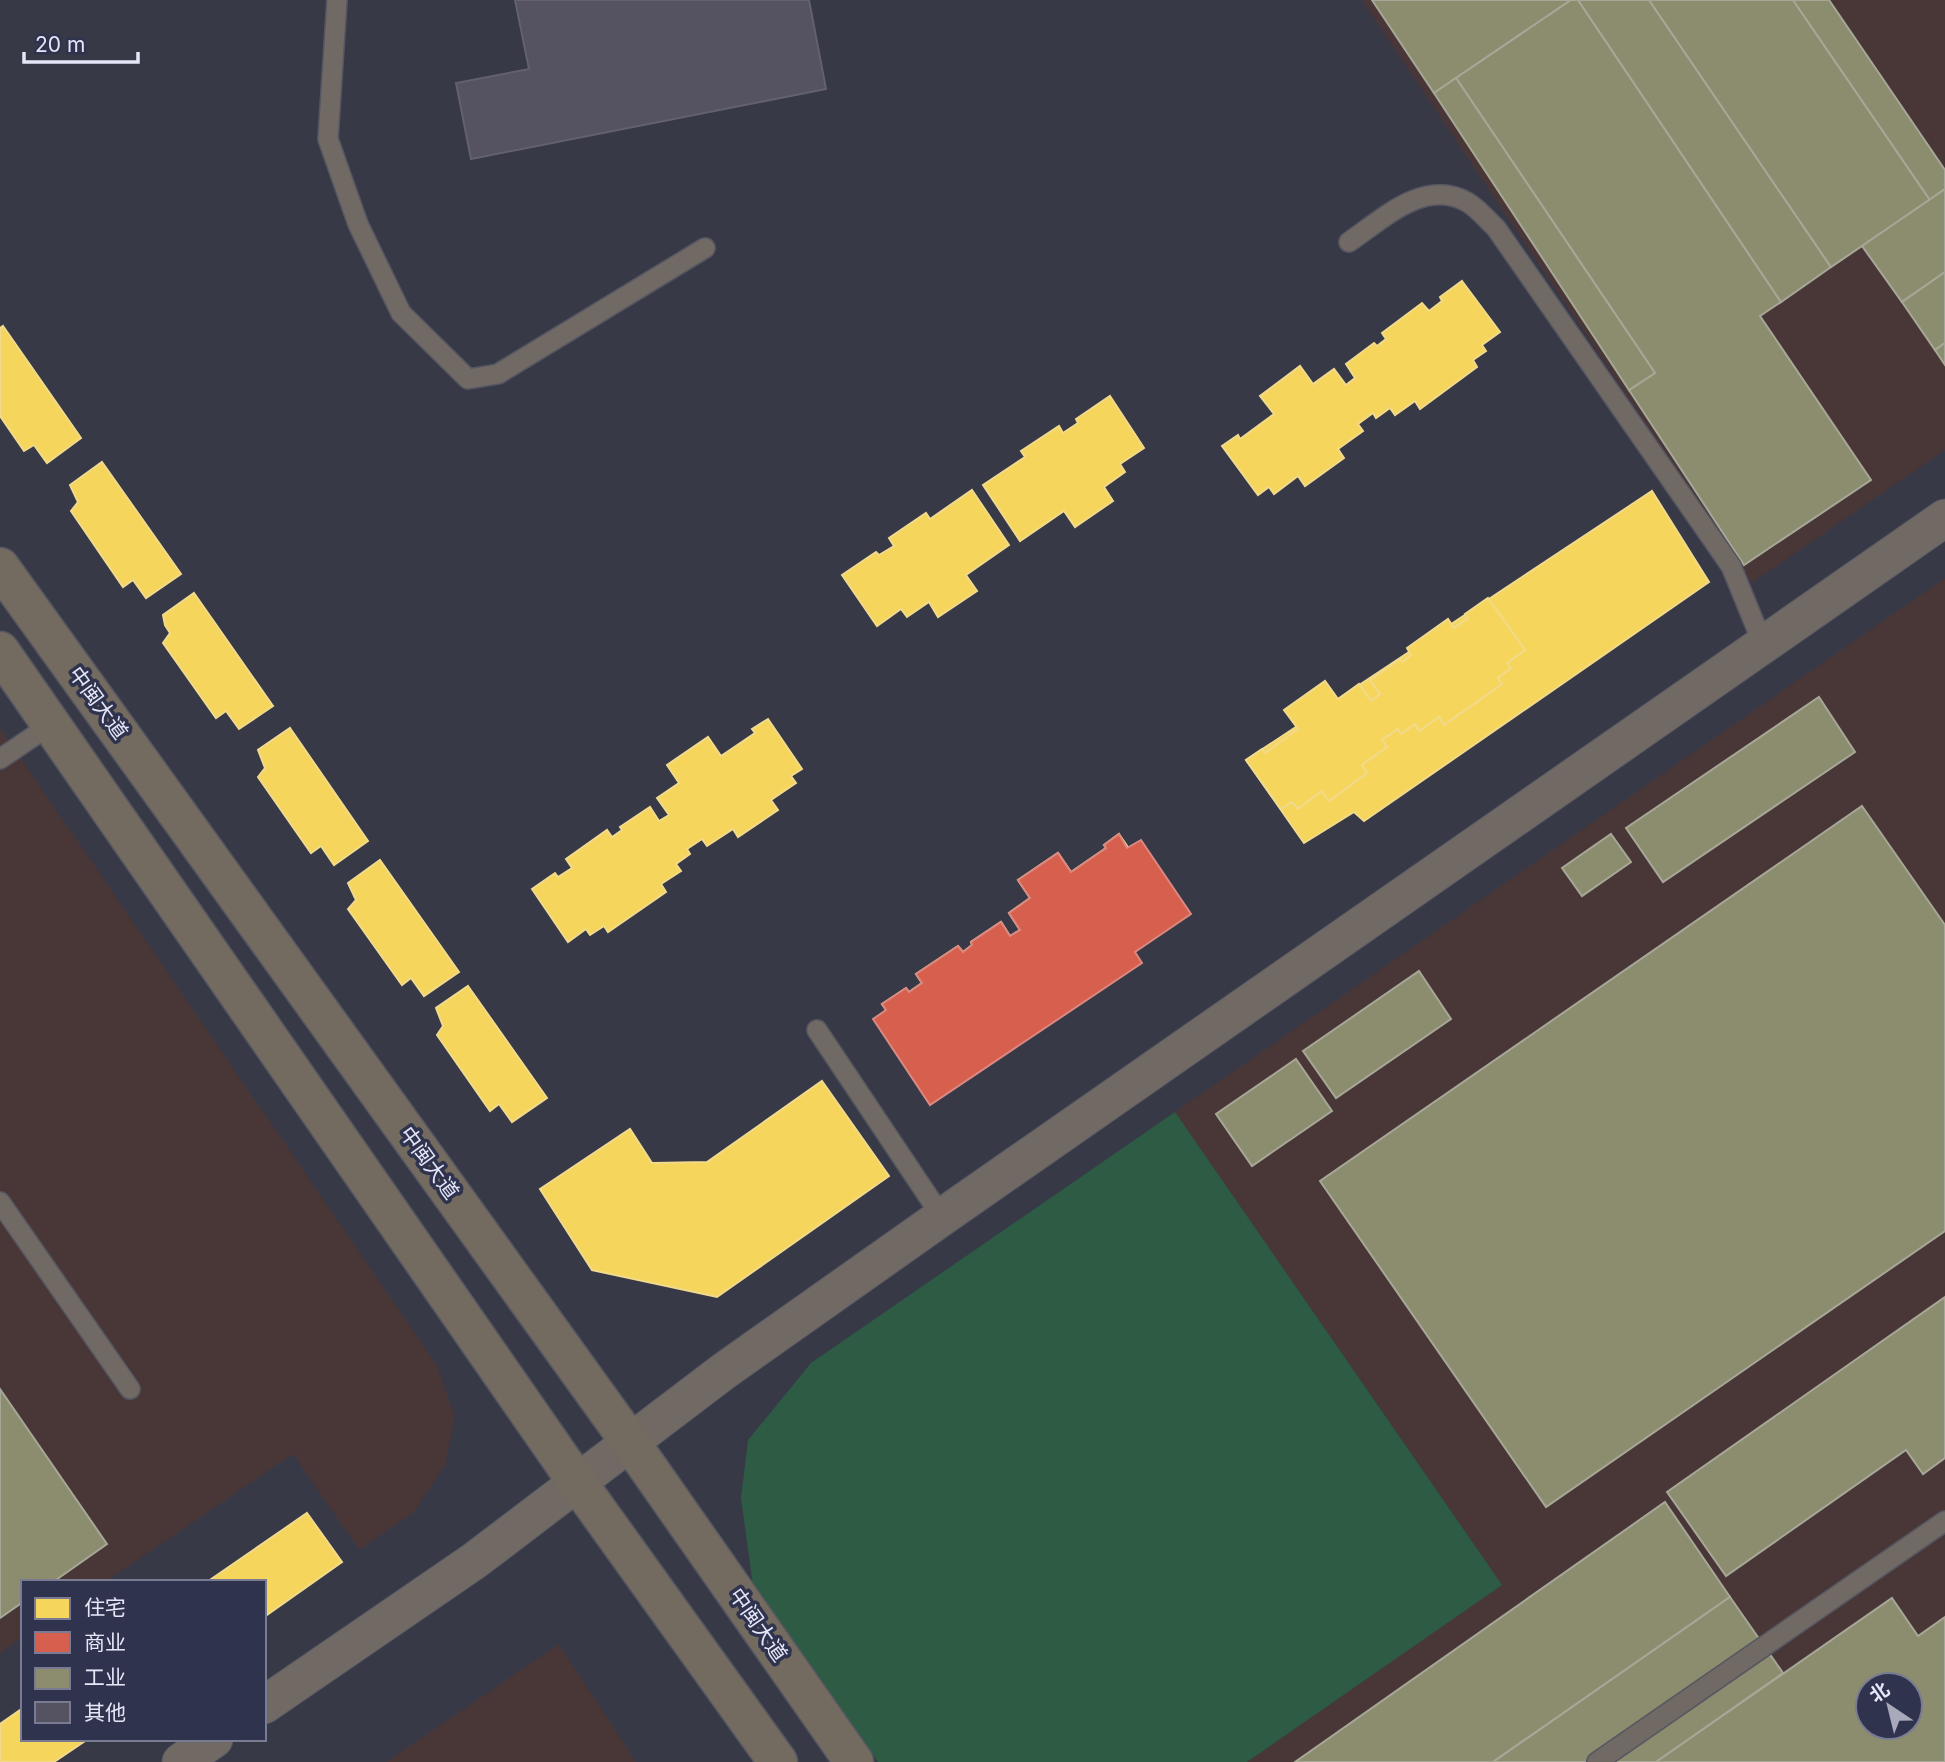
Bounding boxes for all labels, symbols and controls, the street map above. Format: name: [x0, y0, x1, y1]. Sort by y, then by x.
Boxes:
scale bar: [24, 21, 138, 65]
text: 20 m: [35, 32, 85, 57]
street label: 中闽大道: [64, 661, 133, 744]
street label: 中闽大道: [395, 1121, 464, 1204]
legend: [21, 1580, 266, 1741]
street label: 中闽大道: [724, 1583, 793, 1666]
text: 住宅: [84, 1595, 126, 1620]
text: 商业: [84, 1630, 126, 1655]
text: 工业: [84, 1665, 126, 1690]
north arrow: [1854, 1671, 1924, 1741]
text: 北: [1865, 1678, 1894, 1707]
text: 其他: [84, 1700, 126, 1725]

